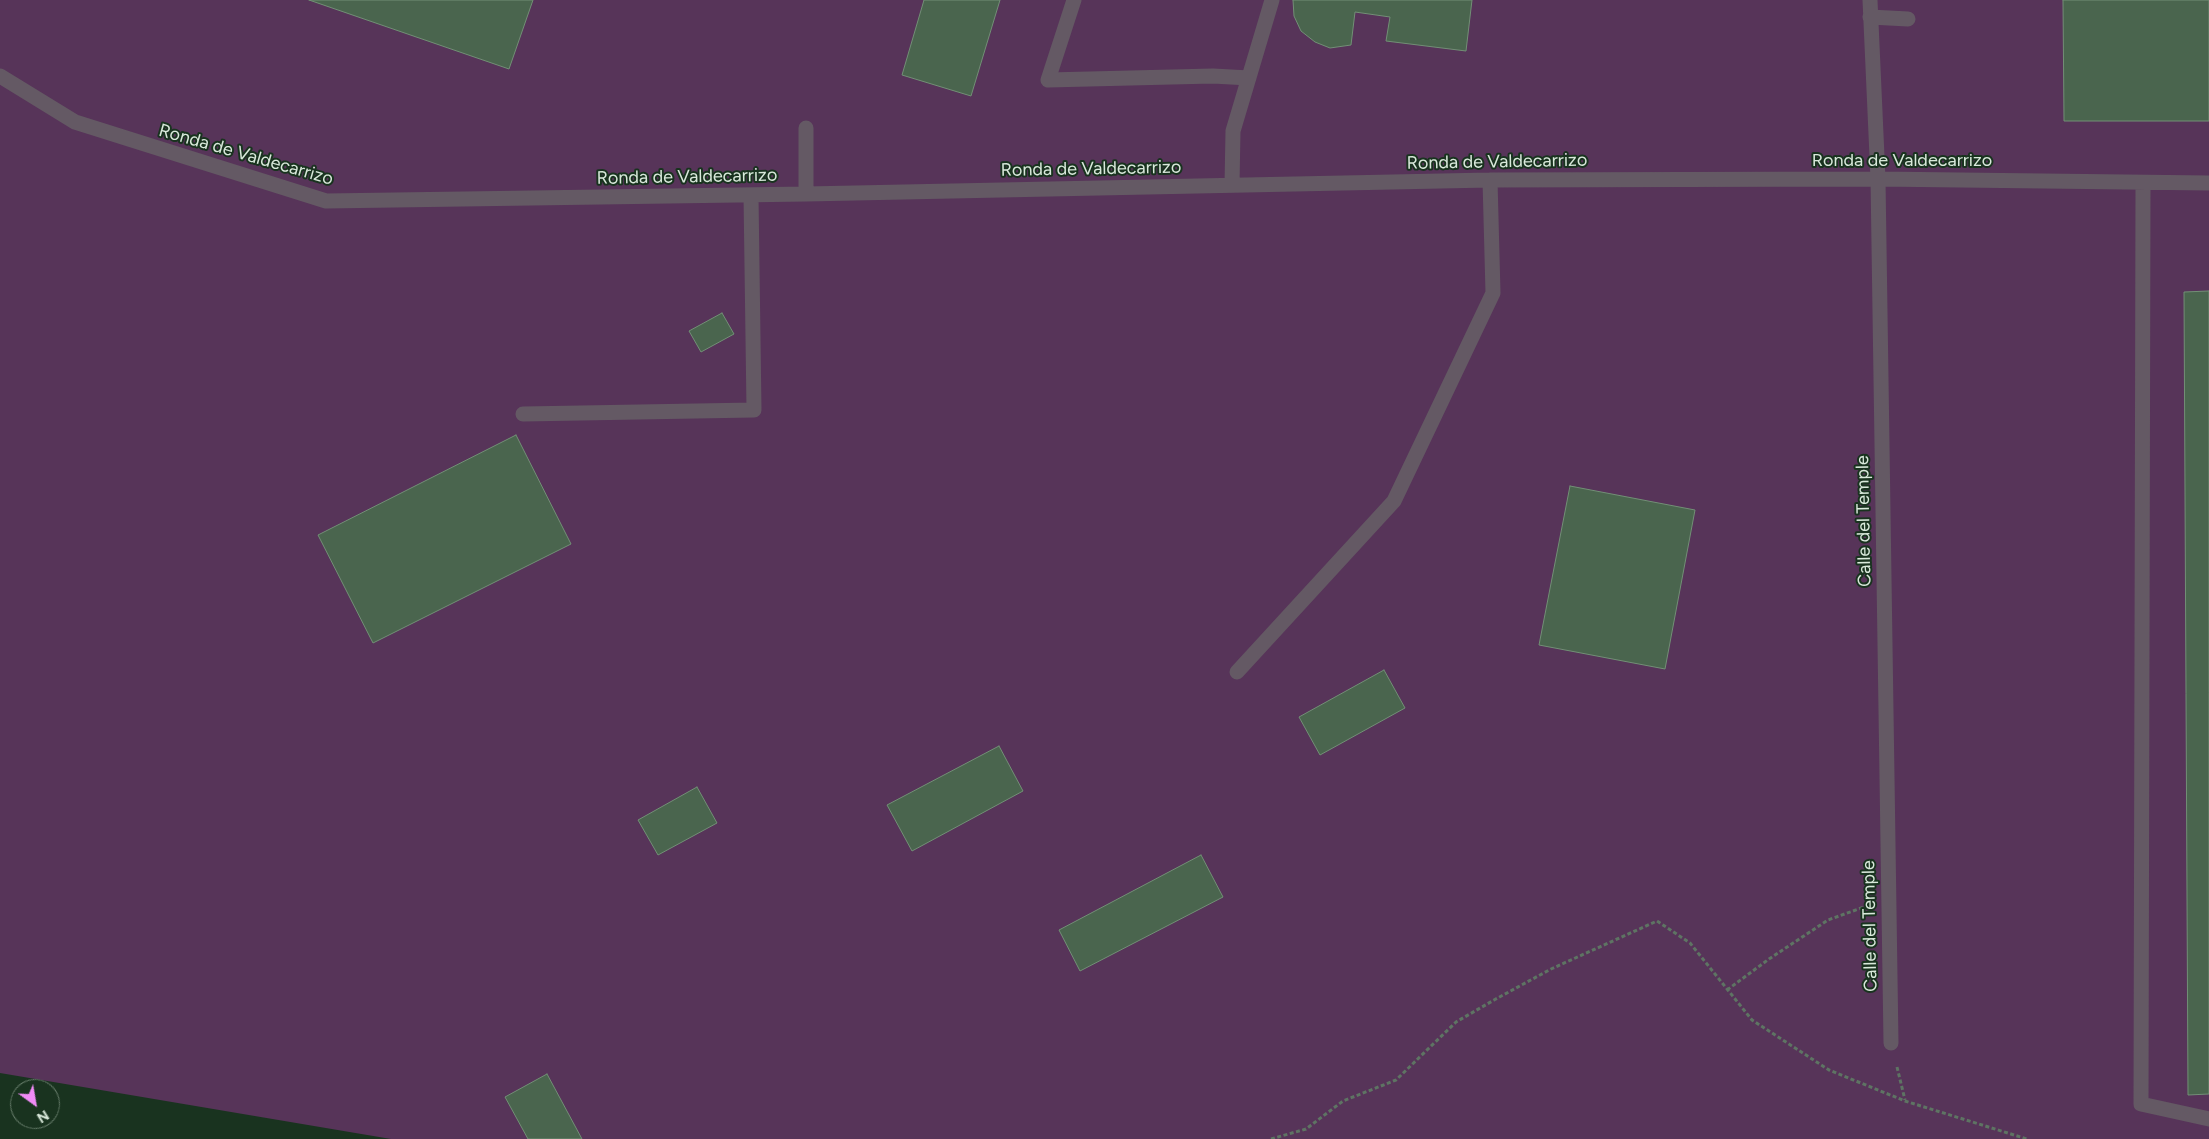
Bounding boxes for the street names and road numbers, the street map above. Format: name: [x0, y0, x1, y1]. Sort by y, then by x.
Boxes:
street label: Ronda de Valdecarrizo: [156, 120, 336, 190]
street label: Ronda de Valdecarrizo: [1407, 150, 1587, 174]
street label: Ronda de Valdecarrizo: [1812, 150, 1992, 172]
street label: Ronda de Valdecarrizo: [1001, 157, 1181, 181]
street label: Ronda de Valdecarrizo: [597, 165, 777, 189]
street label: Calle del Temple: [1852, 455, 1876, 587]
street label: Calle del Temple: [1858, 860, 1882, 992]

